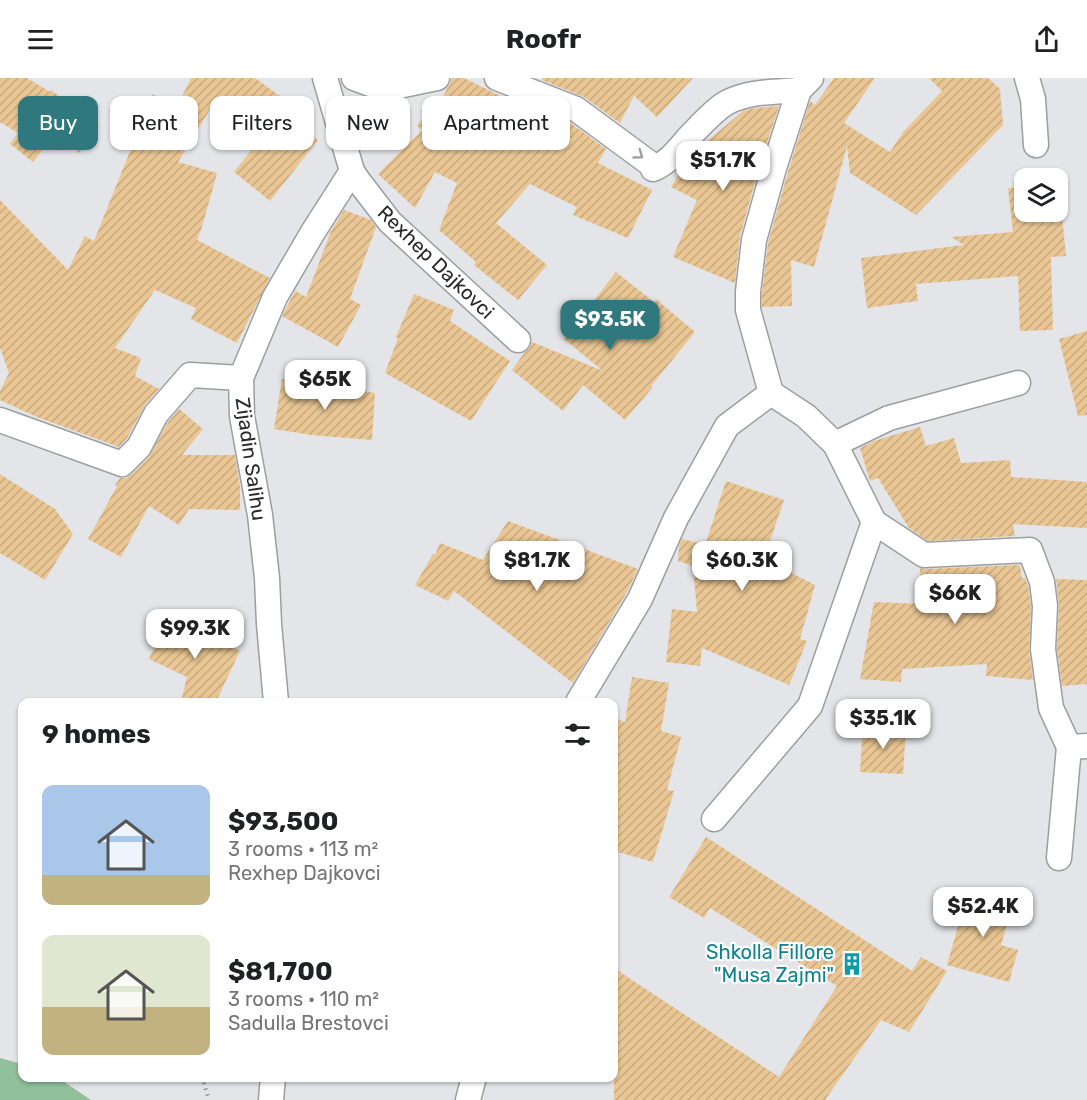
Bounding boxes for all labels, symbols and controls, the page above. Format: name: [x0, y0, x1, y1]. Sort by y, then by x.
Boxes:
icon: menu: [24, 23, 57, 56]
text: Roofr: [506, 23, 581, 55]
icon: share: [1030, 23, 1063, 56]
chip: Buy: [18, 96, 98, 150]
chip: Rent: [110, 96, 198, 150]
chip: Filters: [210, 96, 314, 150]
chip: New: [326, 96, 410, 150]
chip: Apartment: [422, 96, 570, 150]
pin: $51.7K: [674, 141, 772, 192]
one-way arrow: [633, 148, 644, 159]
text: $51.7K: [690, 148, 756, 172]
map controls: [1014, 168, 1068, 222]
button: layers: [1014, 168, 1068, 222]
street label: Rexhep Dajkovci: [373, 200, 499, 324]
pin: $93.5K: [561, 300, 659, 351]
text: $93.5K: [574, 307, 646, 331]
pin: $65K: [289, 360, 361, 411]
text: $65K: [299, 367, 351, 391]
street label: Zijadin Salihu: [230, 396, 272, 522]
pin: $81.7K: [488, 541, 586, 592]
pin: $60.3K: [693, 541, 791, 592]
text: $81.7K: [504, 548, 570, 572]
text: $60.3K: [706, 548, 778, 572]
pin: $66K: [919, 574, 991, 625]
text: $66K: [929, 581, 981, 605]
pin: $99.3K: [146, 609, 244, 660]
text: $99.3K: [160, 616, 230, 640]
pin: $35.1K: [834, 699, 932, 750]
text: $35.1K: [850, 706, 916, 730]
icon: filters: [561, 718, 594, 751]
text: 9 homes: [42, 719, 151, 750]
text: $93,500: [228, 806, 338, 837]
icon: home: [90, 809, 162, 881]
text: 3 rooms · 113 m²: [228, 837, 378, 861]
text: Rexhep Dajkovci: [228, 861, 381, 885]
pin: $52.4K: [934, 887, 1032, 938]
text: $52.4K: [947, 894, 1019, 918]
place label: Shkolla Fillore "Musa Zajmi": [706, 940, 834, 987]
building icon: Shkolla Fillore "Musa Zajmi": [839, 951, 865, 977]
text: $81,700: [228, 956, 333, 987]
icon: home: [90, 959, 162, 1031]
text: 3 rooms · 110 m²: [228, 987, 379, 1011]
text: Sadulla Brestovci: [228, 1011, 389, 1035]

